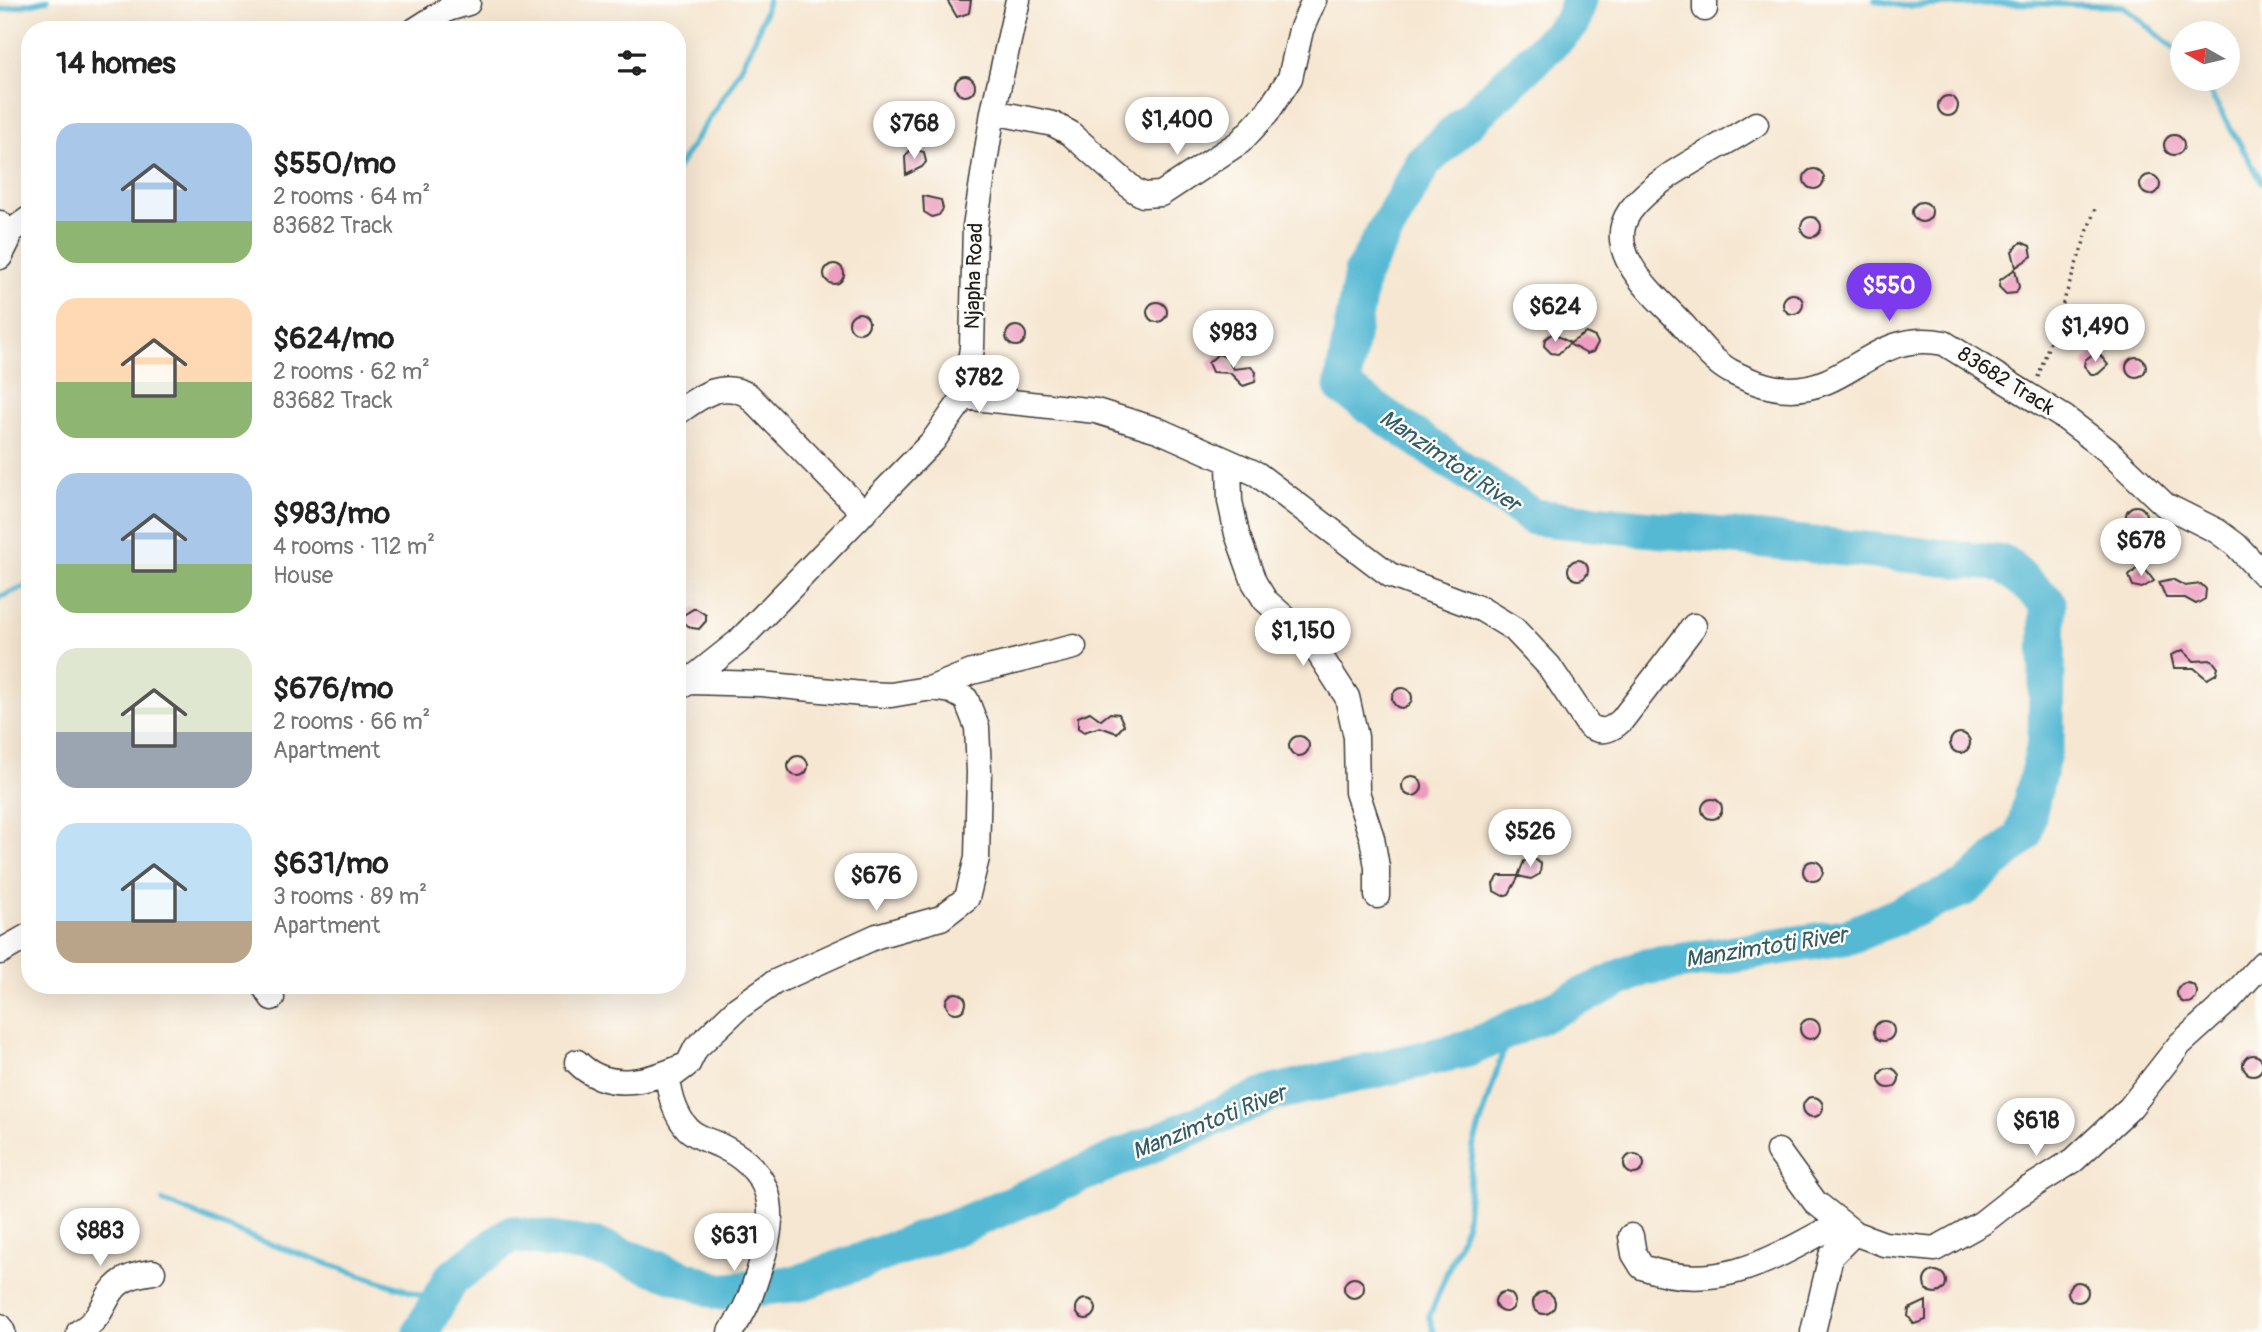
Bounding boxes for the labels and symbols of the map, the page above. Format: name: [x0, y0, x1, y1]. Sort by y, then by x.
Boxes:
north arrow: [2170, 21, 2240, 91]
pin: $1,400: [1120, 97, 1234, 157]
pin: $768: [873, 102, 955, 161]
street label: Njapha Road: [959, 222, 989, 330]
pin: $550: [1848, 264, 1930, 323]
pin: $624: [1514, 284, 1596, 344]
pin: $1,490: [2038, 304, 2152, 364]
pin: $983: [1192, 310, 1274, 370]
street label: 83682 Track: [1953, 341, 2060, 421]
pin: $782: [938, 356, 1020, 415]
water label: Manzimtoti River: [1374, 403, 1528, 520]
pin: $678: [2100, 518, 2182, 578]
pin: $1,150: [1246, 608, 1360, 668]
pin: $526: [1489, 810, 1571, 869]
pin: $676: [835, 853, 917, 913]
water label: Manzimtoti River: [1683, 919, 1852, 974]
water label: Manzimtoti River: [1128, 1077, 1293, 1166]
pin: $618: [1995, 1098, 2077, 1158]
pin: $883: [59, 1208, 141, 1268]
pin: $631: [693, 1214, 775, 1273]

